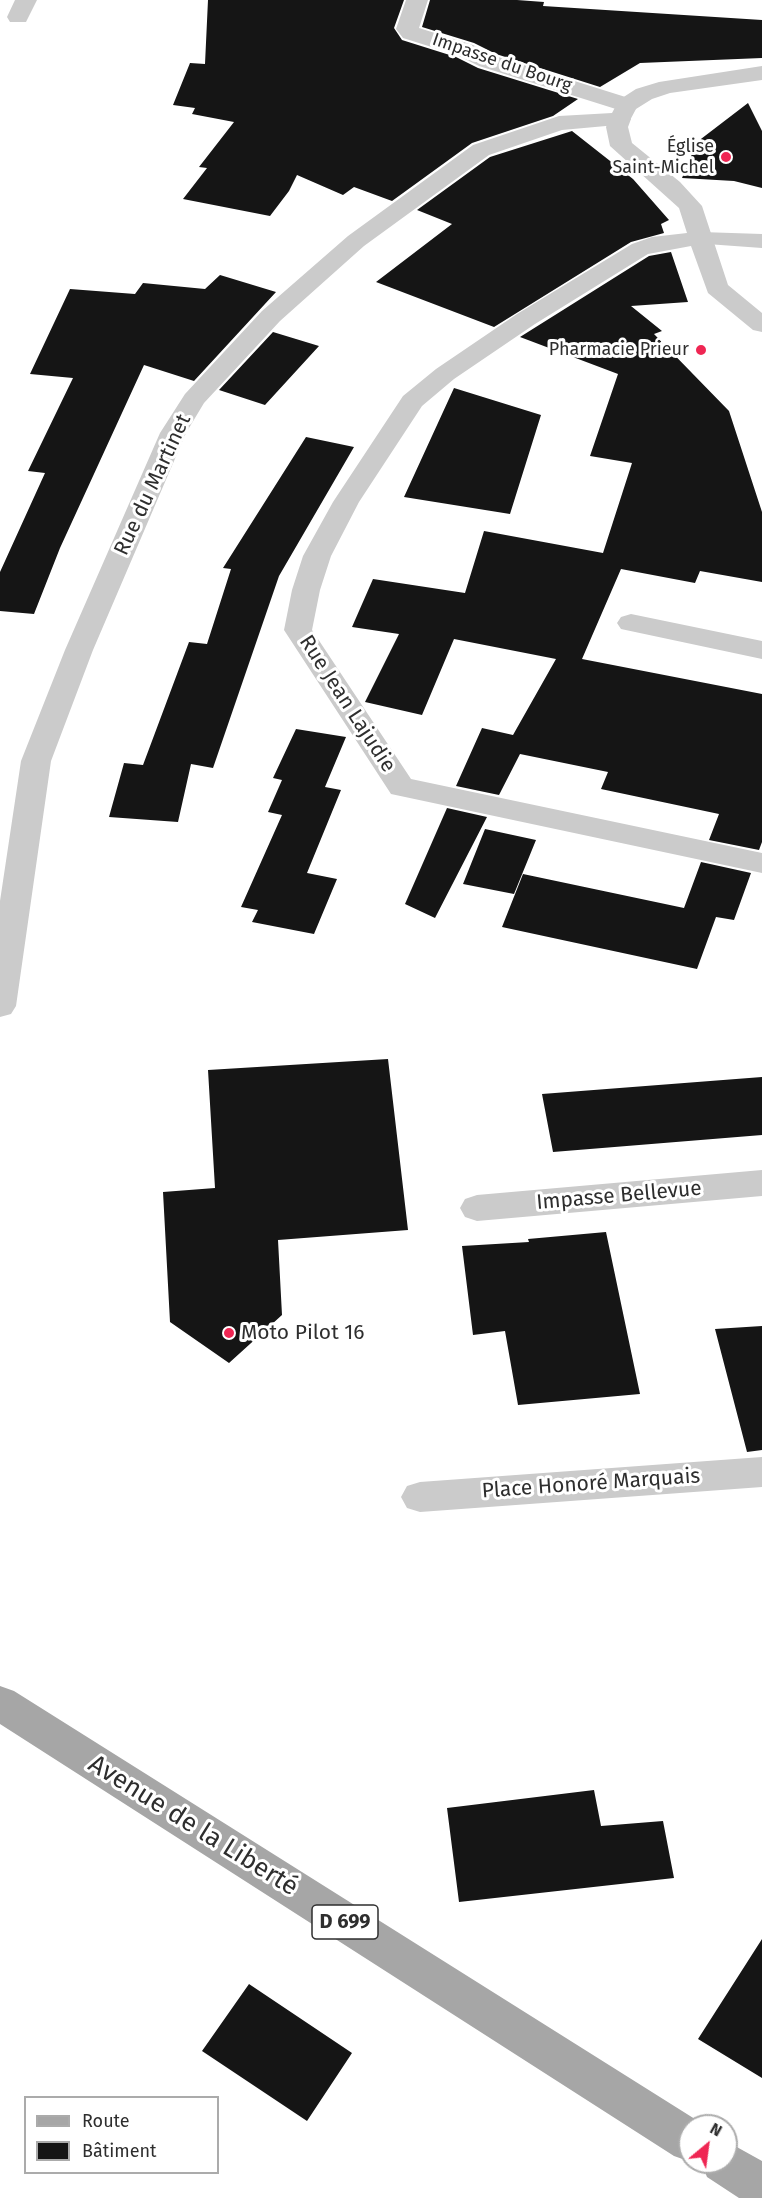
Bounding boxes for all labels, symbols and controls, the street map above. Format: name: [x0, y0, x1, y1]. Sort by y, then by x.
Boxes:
street label: Impasse du Bourg: [429, 29, 575, 97]
place label: Église Saint-Michel: [612, 136, 714, 178]
marker: Église Saint-Michel: [719, 150, 733, 164]
place label: Pharmacie Prieur: [549, 339, 689, 361]
marker: Pharmacie Prieur: [694, 343, 708, 357]
street label: Rue du Martinet: [109, 410, 197, 560]
street label: Rue Jean Lajudie: [293, 631, 401, 777]
street label: Impasse Bellevue: [535, 1176, 703, 1216]
place label: Moto Pilot 16: [241, 1320, 365, 1346]
marker: Moto Pilot 16: [222, 1326, 236, 1340]
street label: Place Honoré Marquais: [481, 1464, 701, 1504]
street label: Avenue de la Liberté: [82, 1749, 304, 1903]
road number: D 699: [312, 1905, 378, 1939]
legend: [24, 2096, 219, 2174]
text: Route: [82, 2110, 130, 2132]
north arrow: [678, 2114, 738, 2174]
text: N: [707, 2119, 725, 2140]
text: Bâtiment: [82, 2140, 157, 2162]

